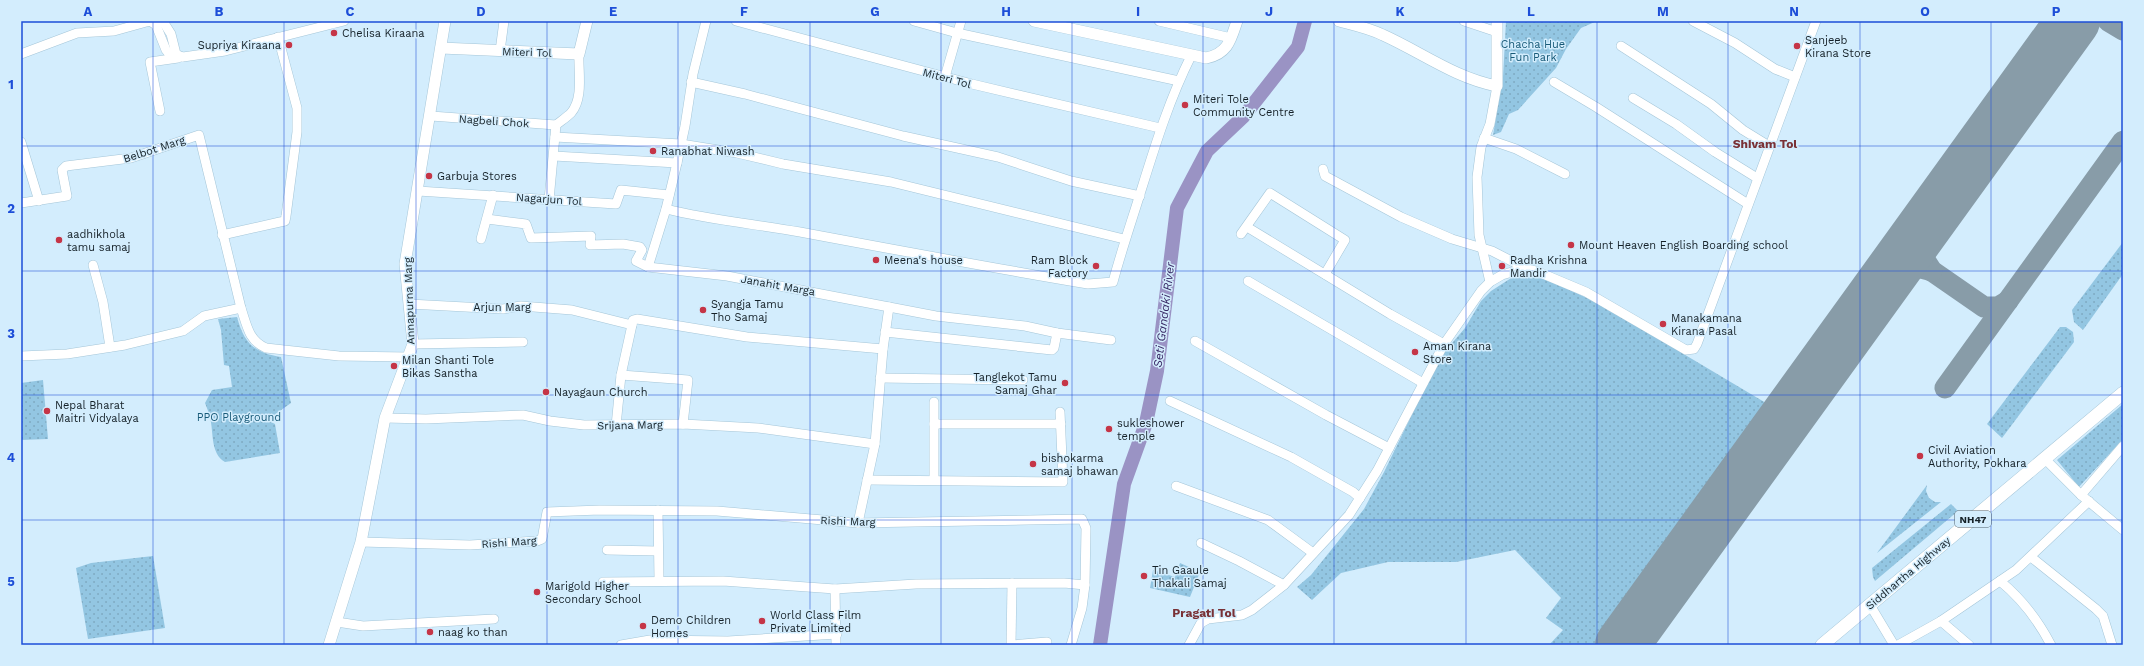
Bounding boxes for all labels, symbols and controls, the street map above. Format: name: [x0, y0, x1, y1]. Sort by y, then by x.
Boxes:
text: A: [84, 4, 93, 19]
text: B: [215, 4, 224, 19]
text: C: [346, 4, 355, 19]
text: D: [476, 4, 486, 19]
text: E: [609, 4, 617, 19]
text: F: [740, 4, 748, 19]
text: G: [870, 4, 880, 19]
text: H: [1001, 4, 1011, 19]
text: I: [1136, 4, 1140, 19]
text: J: [1265, 4, 1273, 19]
text: K: [1395, 4, 1405, 19]
text: L: [1527, 4, 1535, 19]
text: M: [1657, 4, 1669, 19]
text: N: [1789, 4, 1799, 19]
text: O: [1920, 4, 1930, 19]
text: P: [2052, 4, 2061, 19]
place label: Chelisa Kiraana: [342, 27, 424, 40]
marker: Chelisa Kiraana: [329, 28, 339, 38]
place label: Sanjeeb Kirana Store: [1805, 34, 1871, 60]
park label: Chacha Hue Fun Park: [1501, 38, 1565, 64]
place label: Supriya Kiraana: [198, 39, 281, 52]
marker: Supriya Kiraana: [284, 40, 294, 50]
marker: Sanjeeb Kirana Store: [1792, 41, 1802, 51]
street label: Miteri Tol: [502, 45, 553, 60]
street label: Miteri Tol: [921, 66, 973, 91]
text: 1: [8, 77, 14, 92]
place label: Miteri Tole Community Centre: [1193, 93, 1294, 119]
marker: Miteri Tole Community Centre: [1180, 100, 1190, 110]
street label: Nagbeli Chok: [458, 113, 530, 130]
street label: Belbot Marg: [122, 133, 187, 166]
district label: Shivam Tol: [1733, 137, 1797, 151]
place label: Ranabhat Niwash: [661, 145, 755, 158]
marker: Ranabhat Niwash: [648, 146, 658, 156]
place label: Garbuja Stores: [437, 170, 517, 183]
marker: Garbuja Stores: [424, 171, 434, 181]
street label: Nagarjun Tol: [515, 191, 583, 208]
text: 2: [7, 201, 15, 216]
place label: aadhikhola tamu samaj: [67, 228, 131, 254]
marker: aadhikhola tamu samaj: [54, 235, 64, 245]
place label: Mount Heaven English Boarding school: [1579, 239, 1789, 252]
marker: Mount Heaven English Boarding school: [1566, 240, 1576, 250]
place label: Meena's house: [884, 254, 963, 267]
place label: Ram Block Factory: [1031, 254, 1088, 280]
place label: Radha Krishna Mandir: [1510, 254, 1587, 280]
marker: Meena's house: [871, 255, 881, 265]
street label: Annapurna Marg: [401, 257, 418, 345]
water label: Seti Gandaki River: [1151, 260, 1178, 368]
marker: Ram Block Factory: [1091, 261, 1101, 271]
marker: Radha Krishna Mandir: [1497, 261, 1507, 271]
street label: Janahit Marga: [740, 273, 816, 298]
place label: Syangja Tamu Tho Samaj: [711, 298, 784, 324]
street label: Arjun Marg: [473, 301, 531, 314]
marker: Syangja Tamu Tho Samaj: [698, 305, 708, 315]
place label: Manakamana Kirana Pasal: [1671, 312, 1742, 338]
marker: Manakamana Kirana Pasal: [1658, 319, 1668, 329]
text: 3: [7, 326, 15, 341]
place label: Aman Kirana Store: [1423, 340, 1491, 366]
marker: Aman Kirana Store: [1410, 347, 1420, 357]
place label: Milan Shanti Tole Bikas Sanstha: [402, 354, 494, 380]
marker: Milan Shanti Tole Bikas Sanstha: [389, 361, 399, 371]
place label: Tanglekot Tamu Samaj Ghar: [973, 371, 1058, 397]
marker: Tanglekot Tamu Samaj Ghar: [1060, 378, 1070, 388]
place label: Nayagaun Church: [554, 386, 648, 399]
marker: Nayagaun Church: [541, 387, 551, 397]
place label: Nepal Bharat Maitri Vidyalaya: [55, 399, 139, 425]
marker: Nepal Bharat Maitri Vidyalaya: [42, 406, 52, 416]
park label: PPO Playground: [197, 411, 281, 424]
place label: sukleshower temple: [1117, 417, 1185, 443]
street label: Srijana Marg: [597, 418, 663, 433]
marker: sukleshower temple: [1104, 424, 1114, 434]
place label: Civil Aviation Authority, Pokhara: [1928, 444, 2027, 470]
text: 4: [7, 450, 16, 465]
marker: Civil Aviation Authority, Pokhara: [1915, 451, 1925, 461]
place label: bishokarma samaj bhawan: [1041, 452, 1118, 478]
marker: bishokarma samaj bhawan: [1028, 459, 1038, 469]
road number: NH47: [1955, 511, 1991, 527]
street label: Rishi Marg: [820, 514, 876, 529]
street label: Rishi Marg: [481, 534, 537, 551]
street label: Siddhartha Highway: [1863, 534, 1953, 613]
place label: Tin Gaaule Thakali Samaj: [1152, 564, 1227, 590]
marker: Tin Gaaule Thakali Samaj: [1139, 571, 1149, 581]
text: 5: [7, 574, 15, 589]
place label: Marigold Higher Secondary School: [545, 580, 642, 606]
marker: Marigold Higher Secondary School: [532, 587, 542, 597]
district label: Pragati Tol: [1172, 606, 1236, 620]
place label: World Class Film Private Limited: [770, 609, 861, 635]
place label: Demo Children Homes: [651, 614, 731, 640]
marker: World Class Film Private Limited: [757, 616, 767, 626]
marker: Demo Children Homes: [638, 621, 648, 631]
place label: naag ko than: [438, 626, 508, 639]
marker: naag ko than: [425, 627, 435, 637]

